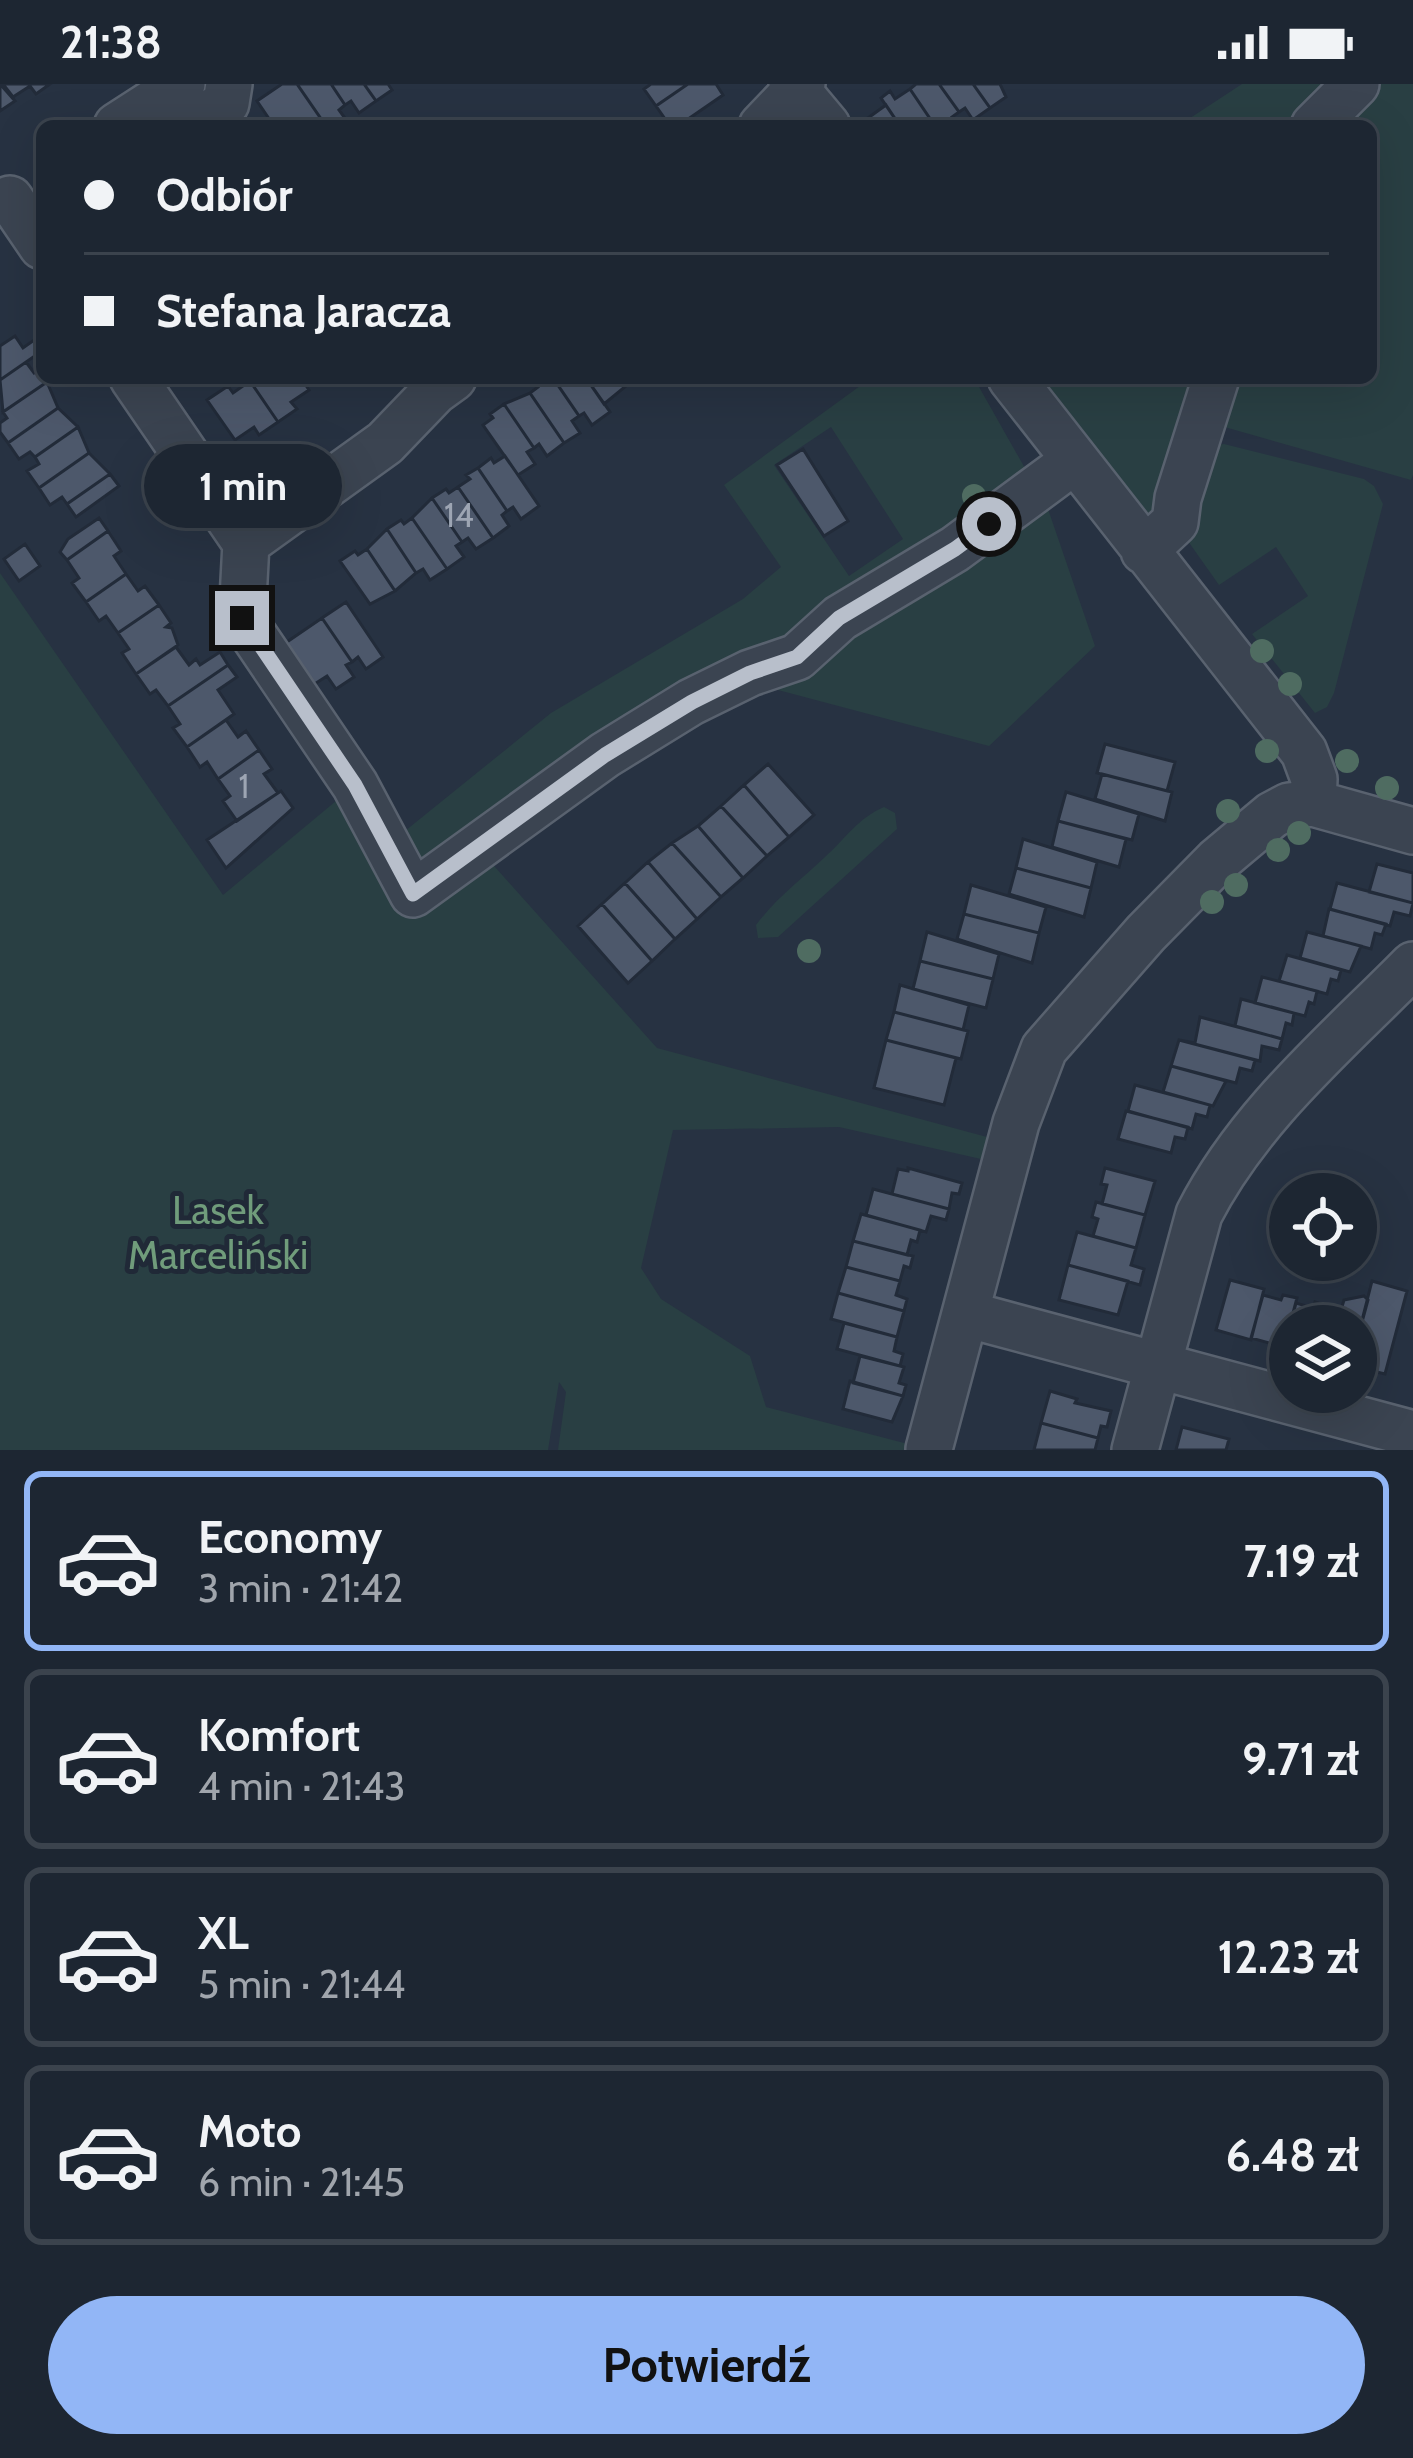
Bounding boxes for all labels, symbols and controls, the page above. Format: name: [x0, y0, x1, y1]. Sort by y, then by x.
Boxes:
text: 21:38: [60, 15, 162, 69]
text: Odbiór: [156, 168, 293, 222]
text: Stefana Jaracza: [156, 284, 451, 338]
callout: 1 min: [143, 444, 341, 528]
text: 1 min: [199, 462, 287, 510]
house number: 14: [444, 495, 474, 535]
route start: [962, 497, 1016, 551]
route end: [215, 591, 269, 645]
house number: 1: [239, 766, 249, 806]
map controls: [1269, 1173, 1377, 1413]
button: locate: [1269, 1173, 1377, 1281]
park label: Lasek Marceliński: [128, 1186, 308, 1279]
button: layers: [1269, 1305, 1377, 1413]
icon: car: [54, 1507, 162, 1615]
text: Economy: [198, 1510, 382, 1564]
text: 7.19 zł: [1244, 1534, 1359, 1588]
text: 3 min · 21:42: [198, 1564, 403, 1612]
icon: car: [54, 1705, 162, 1813]
text: Komfort: [198, 1708, 360, 1762]
text: 9.71 zł: [1242, 1732, 1359, 1786]
text: 4 min · 21:43: [198, 1762, 405, 1810]
icon: car: [54, 1903, 162, 2011]
text: XL: [198, 1906, 249, 1960]
text: 12.23 zł: [1218, 1930, 1359, 1984]
text: 5 min · 21:44: [198, 1960, 405, 2008]
icon: car: [54, 2101, 162, 2209]
text: Moto: [198, 2104, 301, 2158]
text: 6.48 zł: [1226, 2128, 1359, 2182]
text: 6 min · 21:45: [198, 2158, 405, 2206]
button: Potwierdź: [48, 2296, 1365, 2434]

